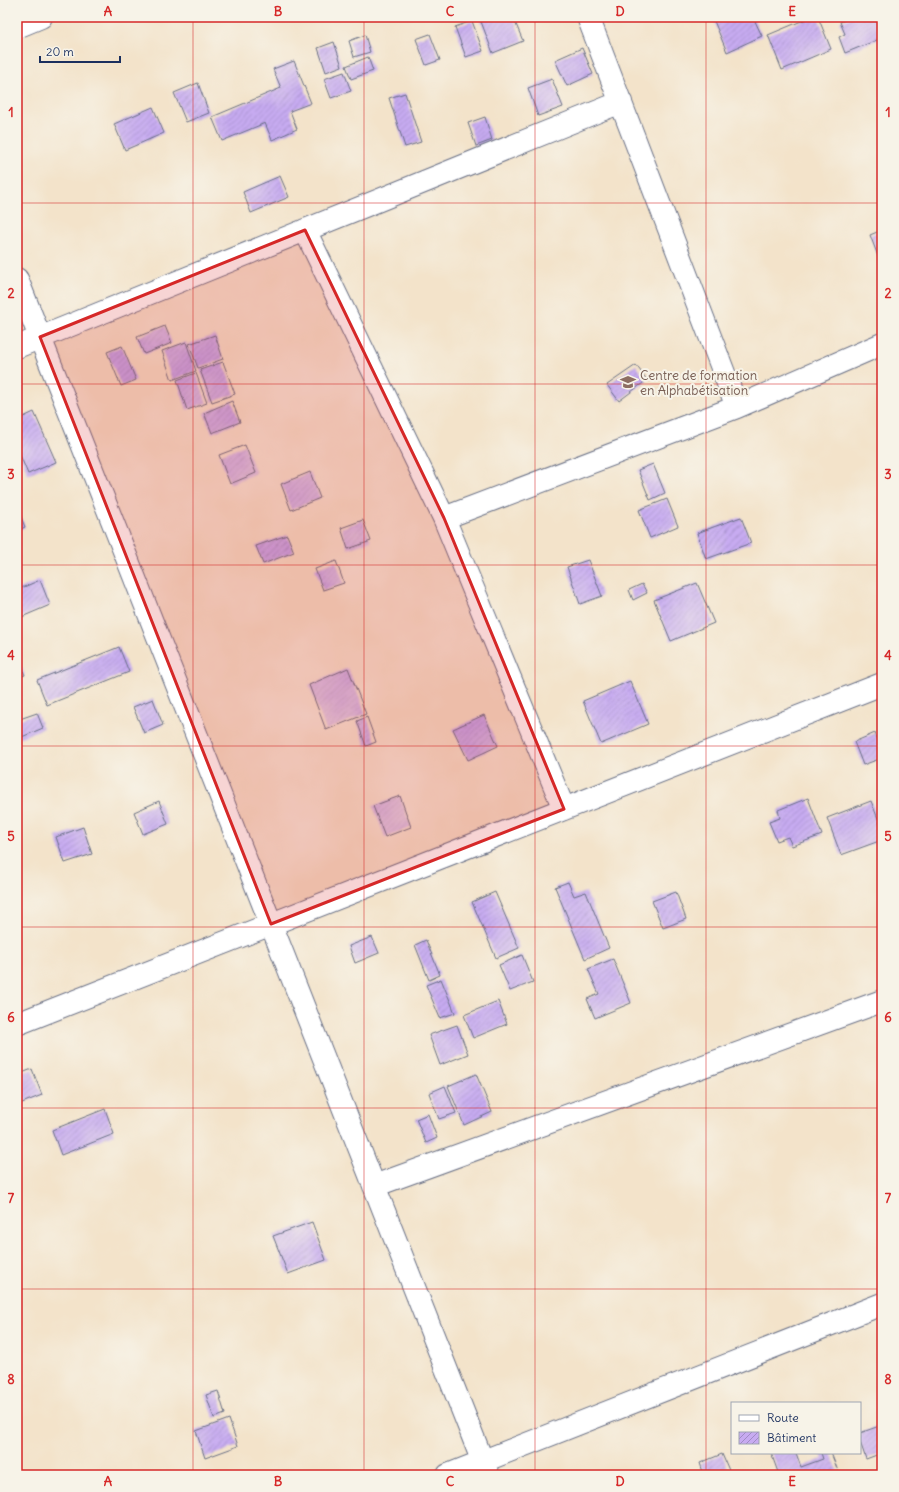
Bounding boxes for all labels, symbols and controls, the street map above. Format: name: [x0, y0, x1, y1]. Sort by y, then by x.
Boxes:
text: A: [104, 3, 113, 20]
text: B: [274, 3, 283, 20]
text: C: [446, 3, 455, 20]
text: D: [615, 3, 625, 20]
text: E: [788, 3, 796, 20]
scale bar: [40, 38, 120, 64]
text: 20 m: [46, 44, 74, 59]
text: 1: [8, 104, 14, 121]
text: 1: [885, 104, 891, 121]
text: 2: [7, 285, 15, 302]
text: 2: [884, 285, 892, 302]
place label: Centre de formation en Alphabétisation: [640, 367, 758, 399]
school or university icon: Centre de formation en Alphabétisation: [619, 373, 637, 391]
text: 3: [7, 466, 15, 483]
text: 3: [884, 466, 892, 483]
text: 4: [7, 647, 15, 664]
text: 4: [884, 647, 892, 664]
text: 5: [7, 828, 15, 845]
text: 5: [884, 828, 892, 845]
text: 6: [7, 1009, 15, 1026]
text: 6: [884, 1009, 892, 1026]
text: 7: [8, 1190, 15, 1207]
text: 7: [885, 1190, 892, 1207]
text: 8: [7, 1371, 15, 1388]
text: 8: [884, 1371, 892, 1388]
legend: [731, 1402, 861, 1454]
text: Route: [767, 1410, 799, 1425]
text: Bâtiment: [767, 1430, 816, 1445]
text: A: [104, 1473, 113, 1490]
text: B: [274, 1473, 283, 1490]
text: C: [446, 1473, 455, 1490]
text: D: [615, 1473, 625, 1490]
text: E: [788, 1473, 796, 1490]

